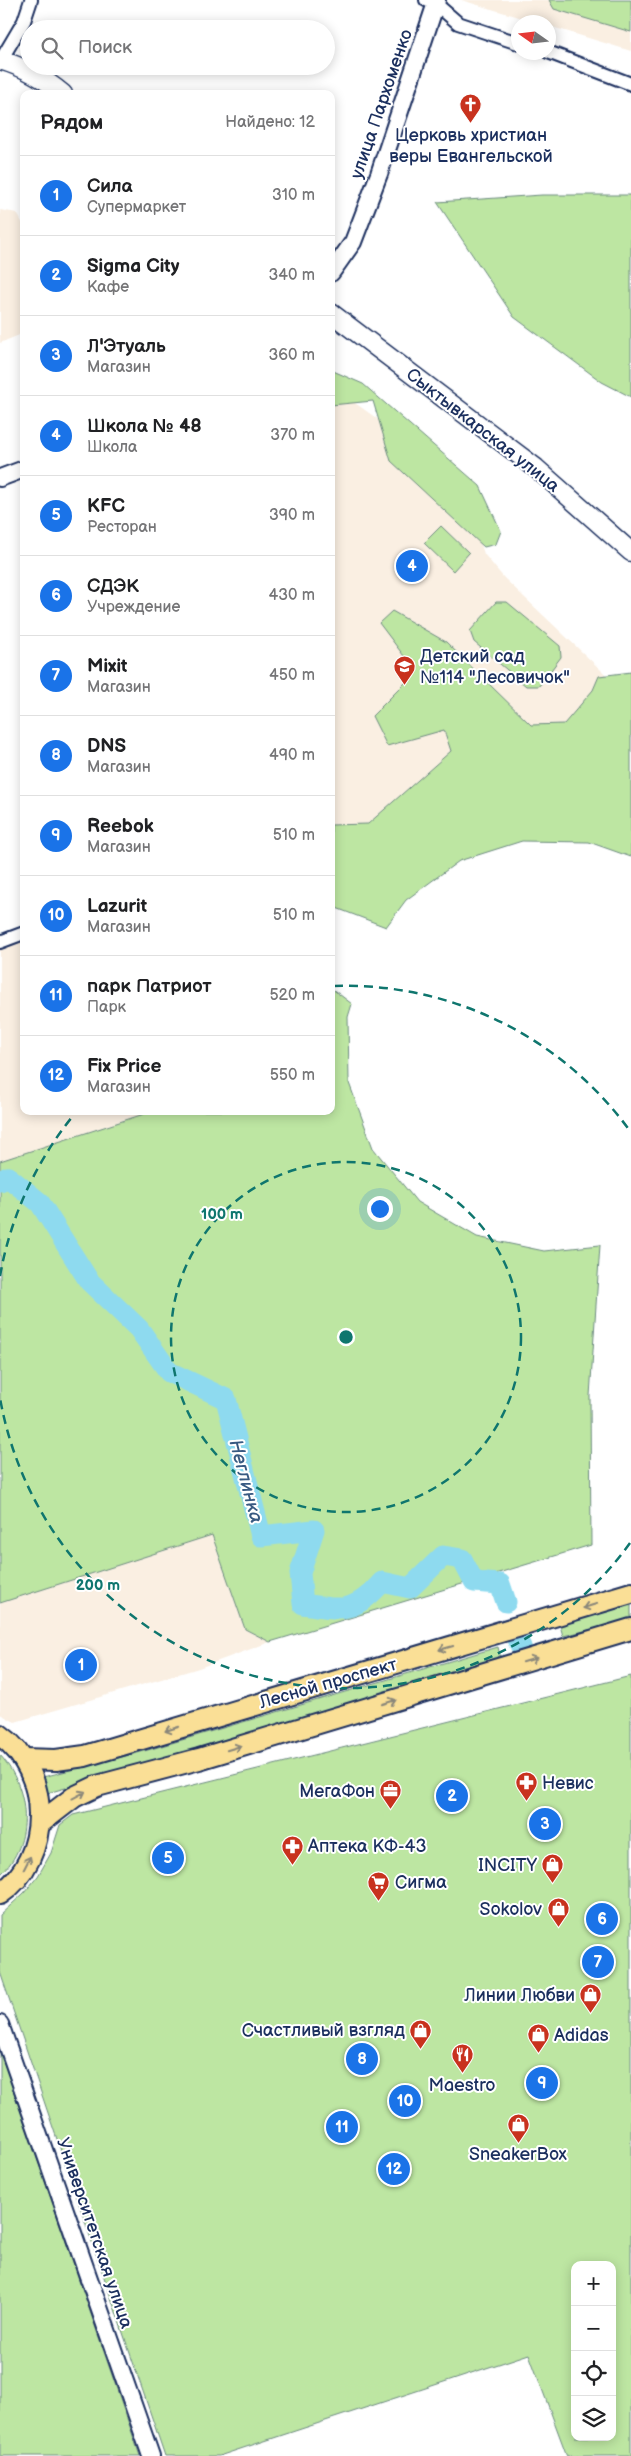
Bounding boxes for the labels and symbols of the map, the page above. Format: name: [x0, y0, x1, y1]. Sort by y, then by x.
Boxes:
north arrow: [511, 15, 556, 60]
street label: улица Пархоменко: [346, 27, 417, 182]
church icon: Церковь христиан веры Евангельской: [459, 93, 483, 124]
place label: Церковь христиан веры Евангельской: [389, 125, 553, 167]
street label: Сыктывкарская улица: [402, 364, 564, 497]
pin: 4: [396, 547, 428, 585]
place label: Детский сад №114 "Лесовичок": [420, 646, 570, 688]
school or university icon: Детский сад №114 "Лесовичок": [392, 654, 416, 685]
your location: [367, 1196, 393, 1222]
text: 100 m: [201, 1205, 243, 1224]
centre of rings: [337, 1328, 355, 1346]
water label: Неглинка: [223, 1437, 268, 1526]
text: 200 m: [76, 1576, 120, 1595]
one-way arrow: [582, 1601, 598, 1611]
one-way arrow: [438, 1644, 454, 1654]
pin: 1: [65, 1646, 97, 1684]
street label: Лесной проспект: [256, 1654, 400, 1713]
one-way arrow: [521, 1654, 537, 1664]
one-way arrow: [381, 1696, 397, 1706]
one-way arrow: [165, 1725, 181, 1735]
one-way arrow: [225, 1743, 241, 1753]
pharmacy icon: Невис: [514, 1771, 538, 1802]
place label: Невис: [542, 1773, 594, 1794]
pin: 2: [436, 1777, 468, 1815]
office icon: МегаФон: [379, 1779, 403, 1810]
place label: МегаФон: [299, 1781, 375, 1802]
one-way arrow: [71, 1790, 86, 1800]
pin: 3: [529, 1805, 561, 1843]
pharmacy icon: Аптека КФ-43: [280, 1834, 304, 1865]
place label: Аптека КФ-43: [307, 1836, 427, 1857]
pin: 5: [152, 1839, 184, 1877]
shop icon: INCITY: [541, 1853, 565, 1884]
place label: INCITY: [478, 1855, 537, 1876]
one-way arrow: [23, 1856, 32, 1871]
supermarket icon: Сигма: [367, 1870, 391, 1901]
place label: Сигма: [395, 1872, 447, 1893]
shop icon: Sokolov: [546, 1897, 570, 1928]
place label: Sokolov: [480, 1899, 542, 1920]
pin: 6: [586, 1900, 618, 1938]
pin: 7: [582, 1943, 614, 1981]
shop icon: Линии Любви: [579, 1983, 603, 2014]
place label: Линии Любви: [463, 1985, 575, 2006]
shop icon: Счастливый взгляд: [409, 2018, 433, 2049]
place label: Счастливый взгляд: [242, 2020, 405, 2041]
shop icon: Adidas: [526, 2023, 550, 2054]
place label: Adidas: [554, 2025, 609, 2046]
pin: 8: [346, 2040, 378, 2078]
restaurant icon: Maestro: [450, 2043, 474, 2074]
pin: 9: [526, 2064, 558, 2102]
place label: Maestro: [428, 2075, 496, 2096]
pin: 10: [389, 2082, 421, 2120]
pin: 11: [326, 2108, 358, 2146]
shop icon: SneakerBox: [506, 2112, 530, 2143]
street label: Университетская улица: [52, 2135, 137, 2332]
place label: SneakerBox: [469, 2144, 568, 2165]
pin: 12: [378, 2150, 410, 2188]

